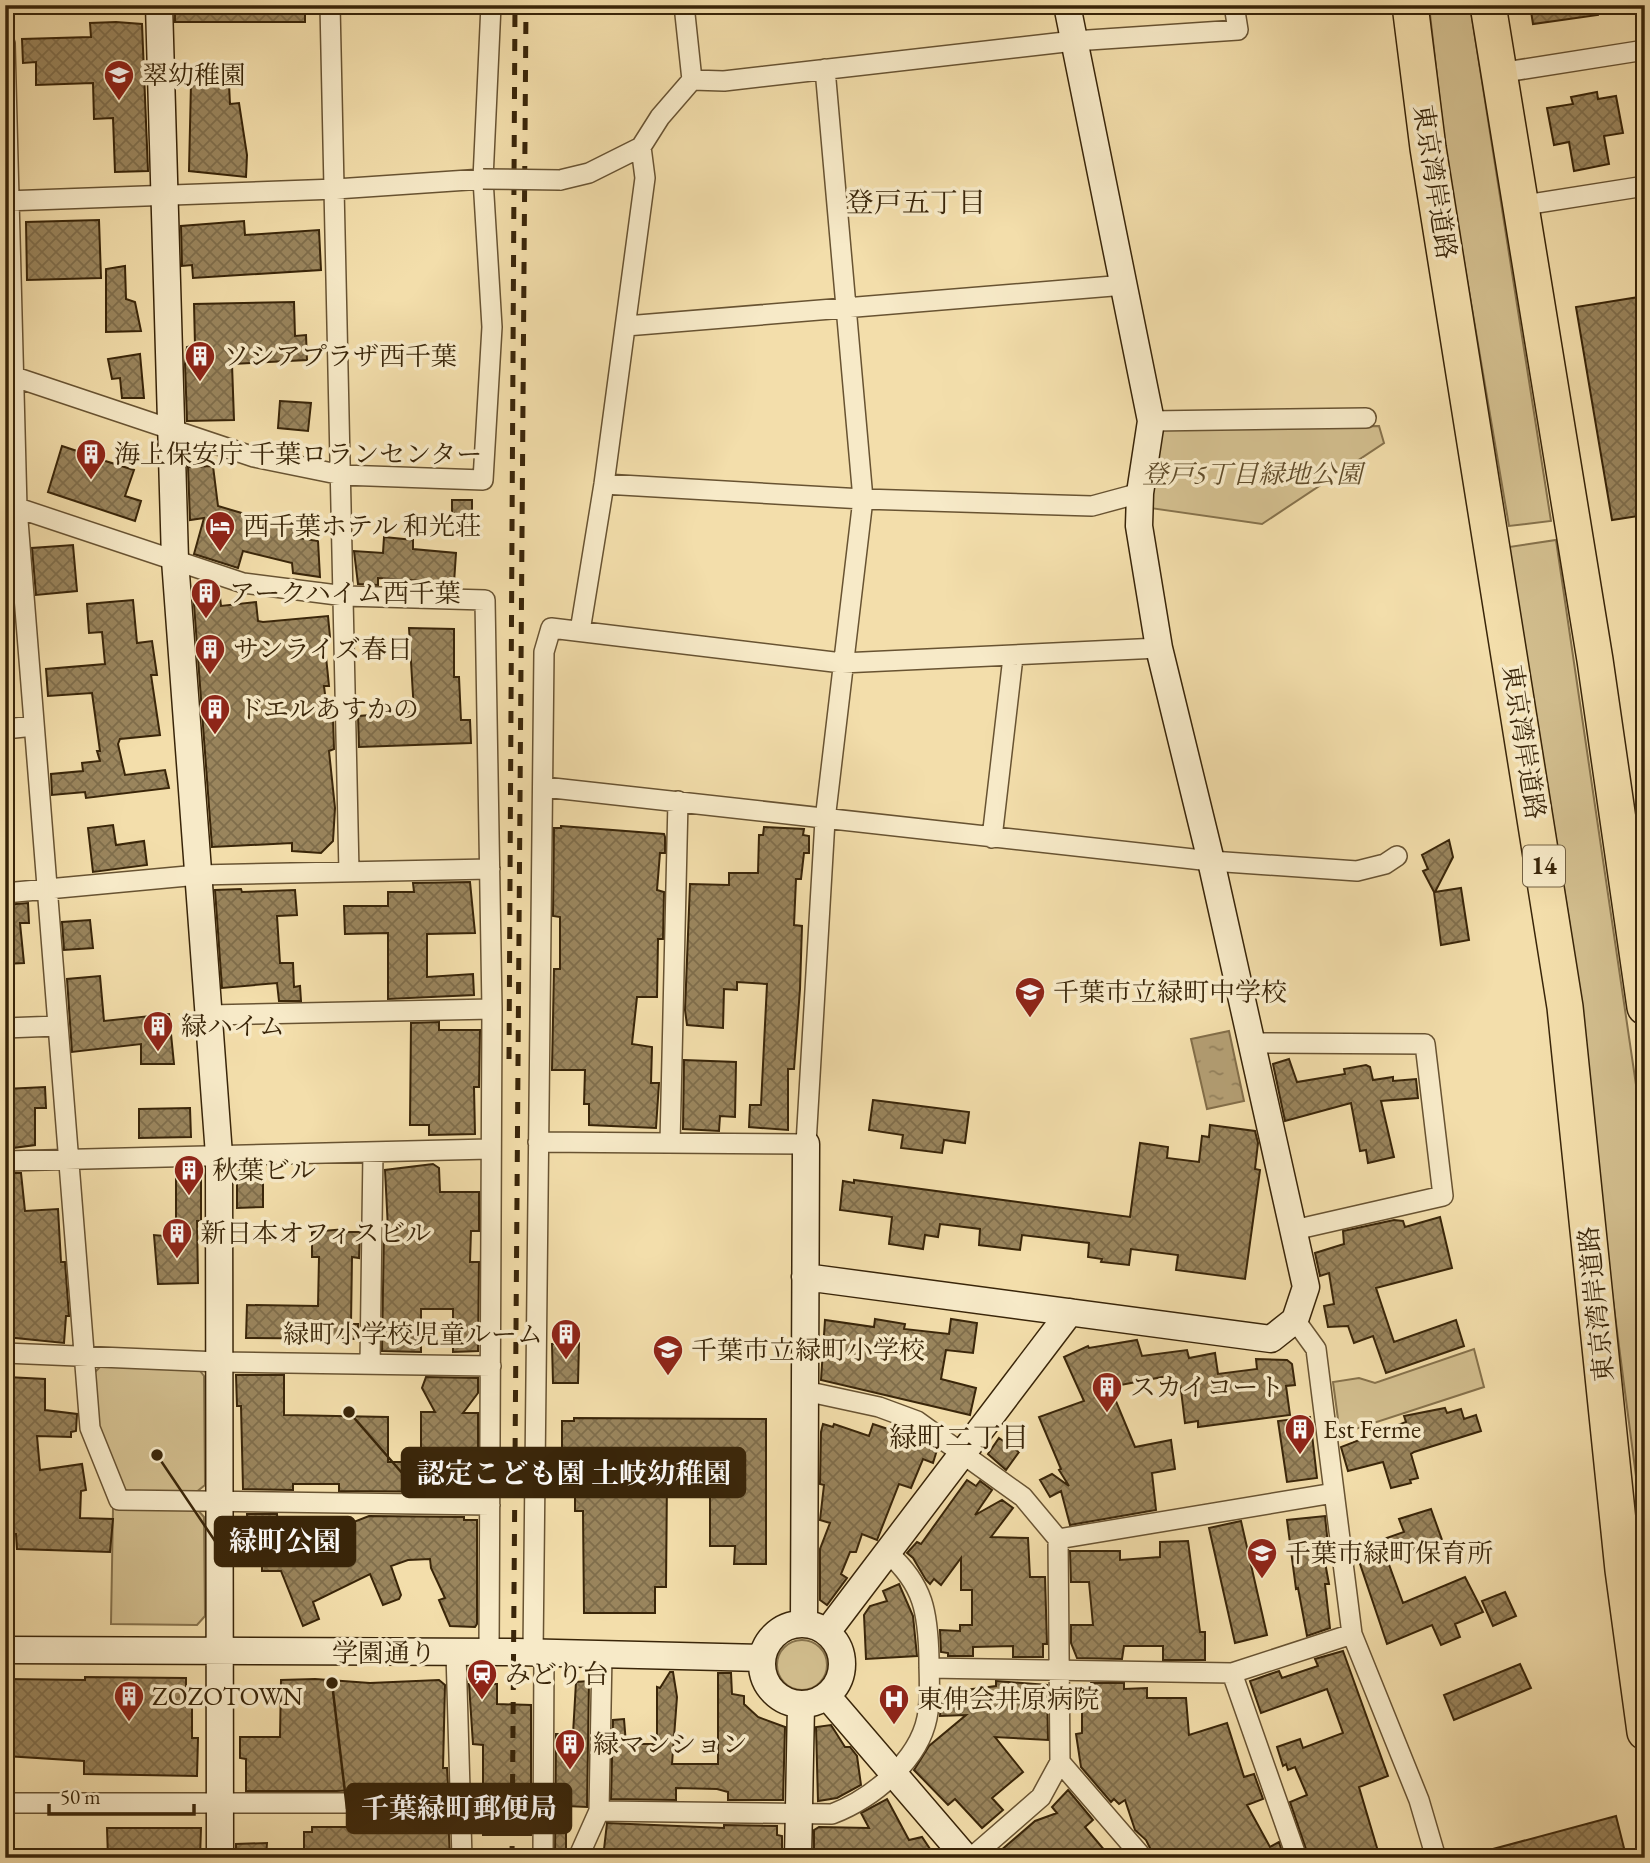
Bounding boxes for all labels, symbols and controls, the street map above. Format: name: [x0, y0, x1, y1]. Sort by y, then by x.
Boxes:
school or university icon: 翠幼稚園: [102, 58, 136, 102]
place label: 翠幼稚園: [142, 58, 246, 92]
street label: 東京湾岸道路: [1406, 102, 1464, 262]
district label: 登戸五丁目: [846, 184, 986, 220]
building icon: ソシアプラザ西千葉: [183, 339, 217, 383]
place label: ソシアプラザ西千葉: [223, 339, 457, 373]
building icon: 海上保安庁 千葉ロランセンター: [74, 437, 108, 481]
place label: 海上保安庁 千葉ロランセンター: [114, 437, 482, 471]
park label: 登戸5丁目緑地公園: [1142, 457, 1366, 491]
hotel icon: 西千葉ホテル 和光荘: [203, 509, 237, 553]
place label: 西千葉ホテル 和光荘: [243, 509, 481, 543]
building icon: アークハイム西千葉: [189, 576, 223, 620]
place label: アークハイム西千葉: [229, 576, 461, 610]
building icon: サンライズ春日: [193, 632, 227, 676]
place label: サンライズ春日: [233, 632, 413, 666]
street label: 東京湾岸道路: [1495, 662, 1553, 822]
building icon: ドエルあすかの: [198, 692, 232, 736]
place label: ドエルあすかの: [238, 692, 419, 726]
road number: 14: [1523, 846, 1565, 886]
school or university icon: 千葉市立緑町中学校: [1013, 975, 1047, 1019]
place label: 千葉市立緑町中学校: [1053, 975, 1287, 1009]
building icon: 緑ハイム: [141, 1009, 175, 1053]
place label: 緑ハイム: [181, 1009, 285, 1043]
building icon: 秋葉ビル: [172, 1153, 206, 1197]
place label: 秋葉ビル: [212, 1153, 316, 1187]
building icon: 新日本オフィスビル: [160, 1216, 194, 1260]
place label: 新日本オフィスビル: [200, 1216, 431, 1250]
street label: 東京湾岸道路: [1571, 1225, 1621, 1383]
place label: 緑町小学校児童ルーム: [283, 1317, 543, 1351]
building icon: 緑町小学校児童ルーム: [549, 1317, 583, 1361]
school or university icon: 千葉市立緑町小学校: [651, 1333, 685, 1377]
place label: 千葉市立緑町小学校: [691, 1333, 925, 1367]
building icon: スカイコート: [1090, 1370, 1124, 1414]
place label: スカイコート: [1130, 1370, 1284, 1404]
building icon: Est Ferme: [1283, 1412, 1317, 1456]
place label: Est Ferme: [1323, 1412, 1421, 1446]
district label: 緑町二丁目: [889, 1419, 1029, 1455]
callout: 認定こども園 土岐幼稚園: [402, 1448, 745, 1497]
text: 認定こども園 土岐幼稚園: [417, 1455, 731, 1491]
callout: 緑町公園: [215, 1517, 355, 1566]
text: 緑町公園: [229, 1523, 341, 1559]
school or university icon: 千葉市緑町保育所: [1245, 1536, 1279, 1580]
place label: 千葉市緑町保育所: [1285, 1536, 1493, 1570]
street label: 学園通り: [332, 1636, 436, 1670]
station icon: みどり台: [465, 1657, 499, 1701]
place label: みどり台: [505, 1657, 609, 1691]
building icon: ZOZOTOWN: [112, 1679, 146, 1723]
place label: ZOZOTOWN: [152, 1679, 303, 1713]
hospital icon: 東伸会井原病院: [877, 1682, 911, 1726]
place label: 東伸会井原病院: [917, 1682, 1099, 1716]
building icon: 緑マンション: [553, 1727, 587, 1771]
place label: 緑マンション: [593, 1727, 748, 1761]
scale bar: [49, 1772, 194, 1816]
text: 50 m: [60, 1783, 101, 1810]
callout: 千葉緑町郵便局: [347, 1784, 571, 1833]
text: 千葉緑町郵便局: [361, 1790, 557, 1826]

